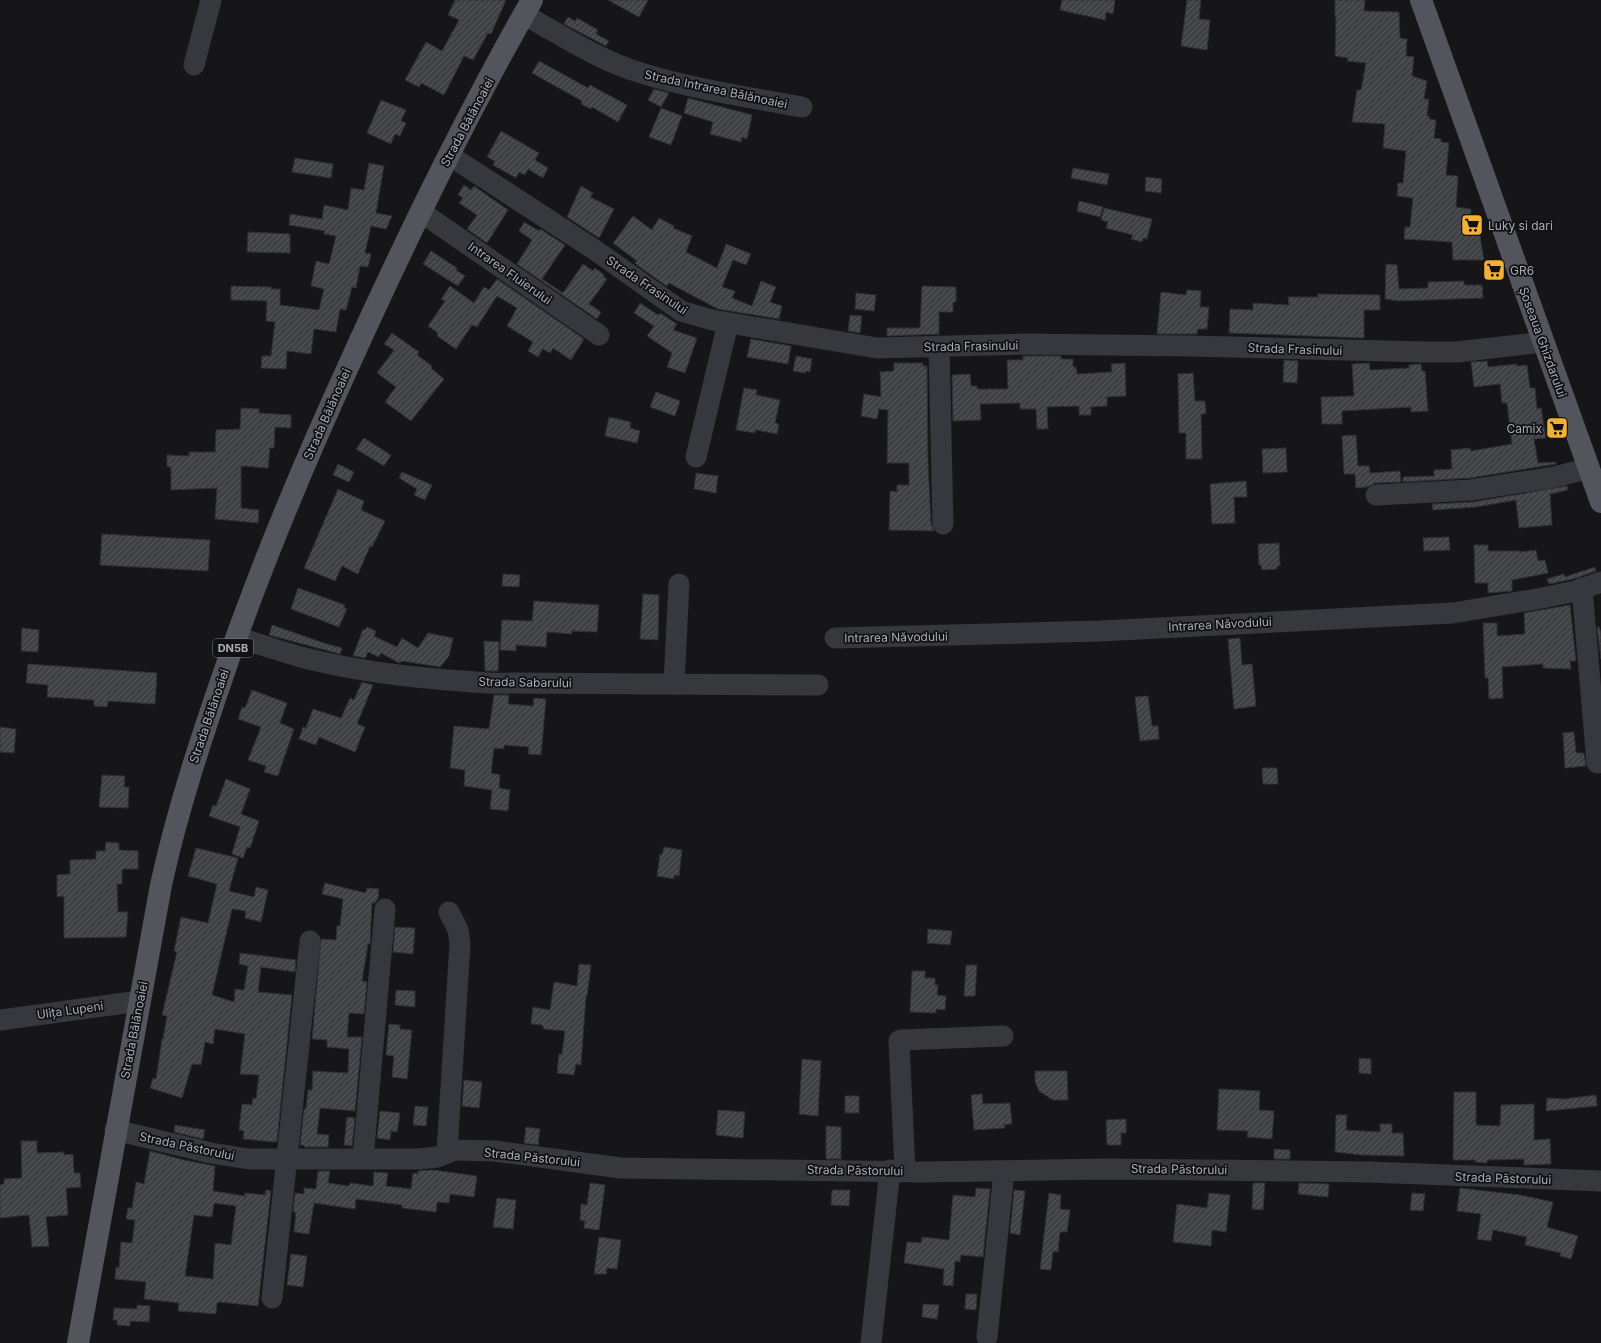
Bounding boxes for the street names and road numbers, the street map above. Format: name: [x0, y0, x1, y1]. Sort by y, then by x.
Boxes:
street label: Strada Intrarea Bălănoaiei: [643, 67, 789, 111]
street label: Strada Bălănoaiei: [437, 75, 497, 169]
street label: Intrarea Fluierului: [465, 239, 555, 307]
street label: Strada Frasinului: [604, 252, 691, 318]
street label: Șoseaua Ghizdarului: [1516, 285, 1570, 399]
street label: Strada Frasinului: [924, 338, 1019, 354]
street label: Strada Frasinului: [1247, 340, 1343, 358]
street label: Strada Bălănoaiei: [300, 366, 354, 462]
street label: Intrarea Năvodului: [1168, 614, 1272, 634]
street label: Intrarea Năvodului: [844, 629, 948, 645]
road number: DN5B: [213, 639, 253, 657]
street label: Strada Bălănoaiei: [186, 667, 232, 765]
street label: Strada Sabarului: [478, 674, 572, 690]
street label: Strada Bălănoaiei: [117, 980, 151, 1080]
street label: Ulița Lupeni: [36, 998, 104, 1022]
street label: Strada Păstorului: [138, 1129, 236, 1163]
street label: Strada Păstorului: [483, 1144, 581, 1170]
street label: Strada Păstorului: [1131, 1161, 1228, 1177]
street label: Strada Păstorului: [807, 1162, 904, 1178]
street label: Strada Păstorului: [1454, 1169, 1552, 1187]

